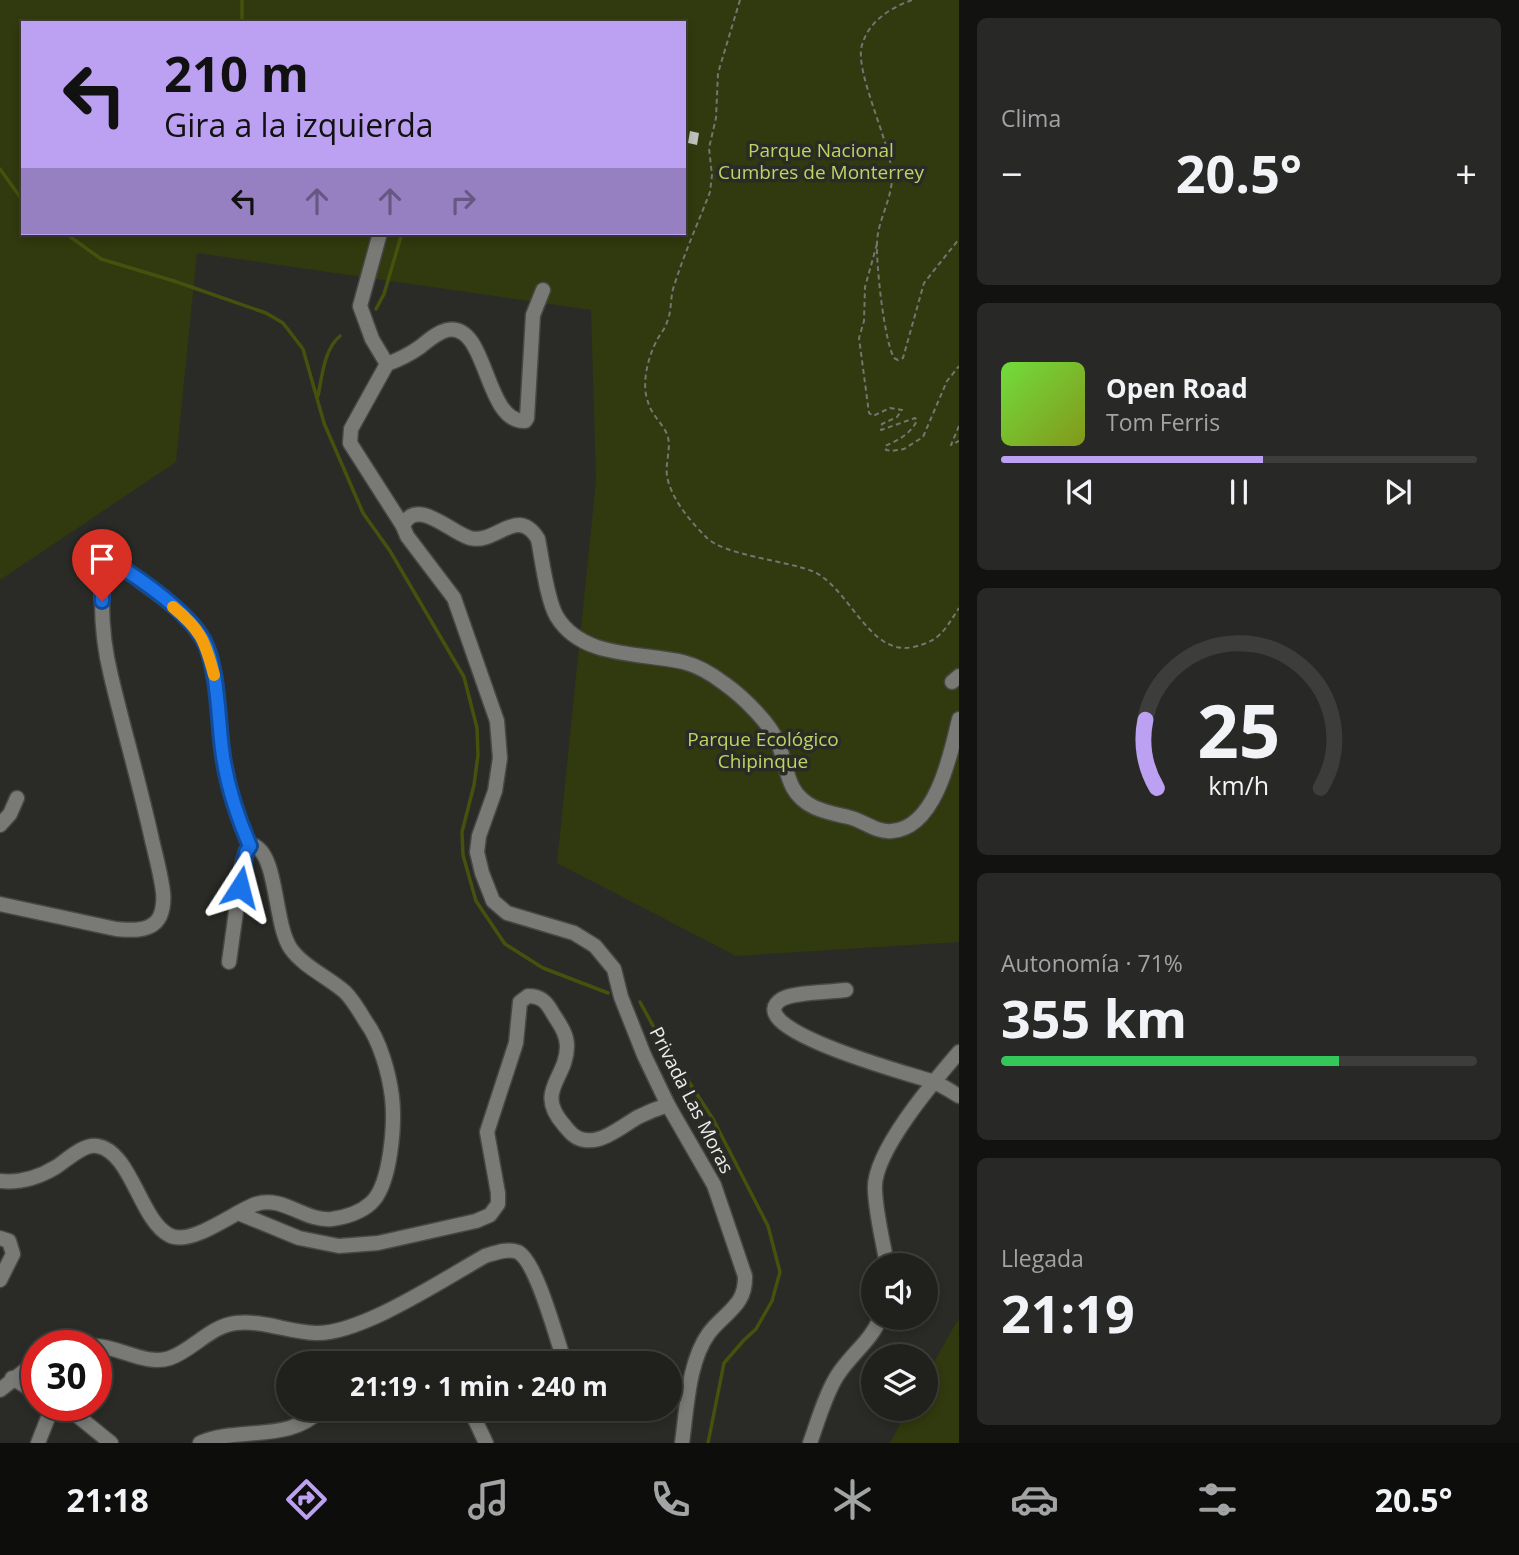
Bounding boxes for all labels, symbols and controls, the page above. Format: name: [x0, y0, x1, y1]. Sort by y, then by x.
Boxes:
text: 210 m: [164, 40, 309, 106]
icon: left: [49, 49, 140, 140]
text: Clima: [1001, 102, 1061, 134]
text: Gira a la izquierda: [164, 103, 434, 146]
park label: Parque Nacional Cumbres de Monterrey: [718, 137, 924, 185]
text: 20.5°: [1176, 137, 1302, 208]
text: −: [1001, 147, 1023, 199]
text: +: [1455, 147, 1477, 199]
icon: left: [225, 182, 263, 220]
icon: ahead: [298, 182, 336, 220]
icon: ahead: [371, 182, 409, 220]
icon: right: [444, 182, 482, 220]
text: Open Road: [1106, 370, 1248, 406]
text: Tom Ferris: [1106, 406, 1220, 438]
icon: previous: [1061, 473, 1099, 511]
icon: pause: [1220, 473, 1258, 511]
icon: next: [1379, 473, 1417, 511]
pin: [72, 529, 132, 601]
icon: arrive: [83, 540, 121, 578]
text: 25: [1197, 680, 1281, 779]
park label: Parque Ecológico Chipinque: [687, 726, 839, 774]
text: km/h: [1209, 767, 1269, 801]
position arrow: [203, 850, 277, 924]
text: Autonomía · 71%: [1001, 947, 1183, 979]
text: 355 km: [1001, 982, 1187, 1053]
street label: Privada Las Moras: [644, 1022, 740, 1178]
text: Llegada: [1001, 1242, 1084, 1274]
map controls: [861, 1253, 938, 1421]
button: sound: [861, 1253, 938, 1330]
text: 21:19: [1001, 1277, 1135, 1348]
speed limit sign: 30: [21, 1330, 112, 1421]
button: layers: [861, 1344, 938, 1421]
text: 21:19 · 1 min · 240 m: [350, 1368, 608, 1404]
icon: directions: [282, 1475, 331, 1524]
icon: music: [464, 1475, 513, 1524]
icon: phone: [646, 1475, 695, 1524]
icon: climate: [828, 1475, 877, 1524]
icon: car: [1010, 1475, 1059, 1524]
icon: filters: [1193, 1475, 1242, 1524]
text: 21:18: [67, 1478, 149, 1521]
text: 20.5°: [1375, 1478, 1452, 1521]

